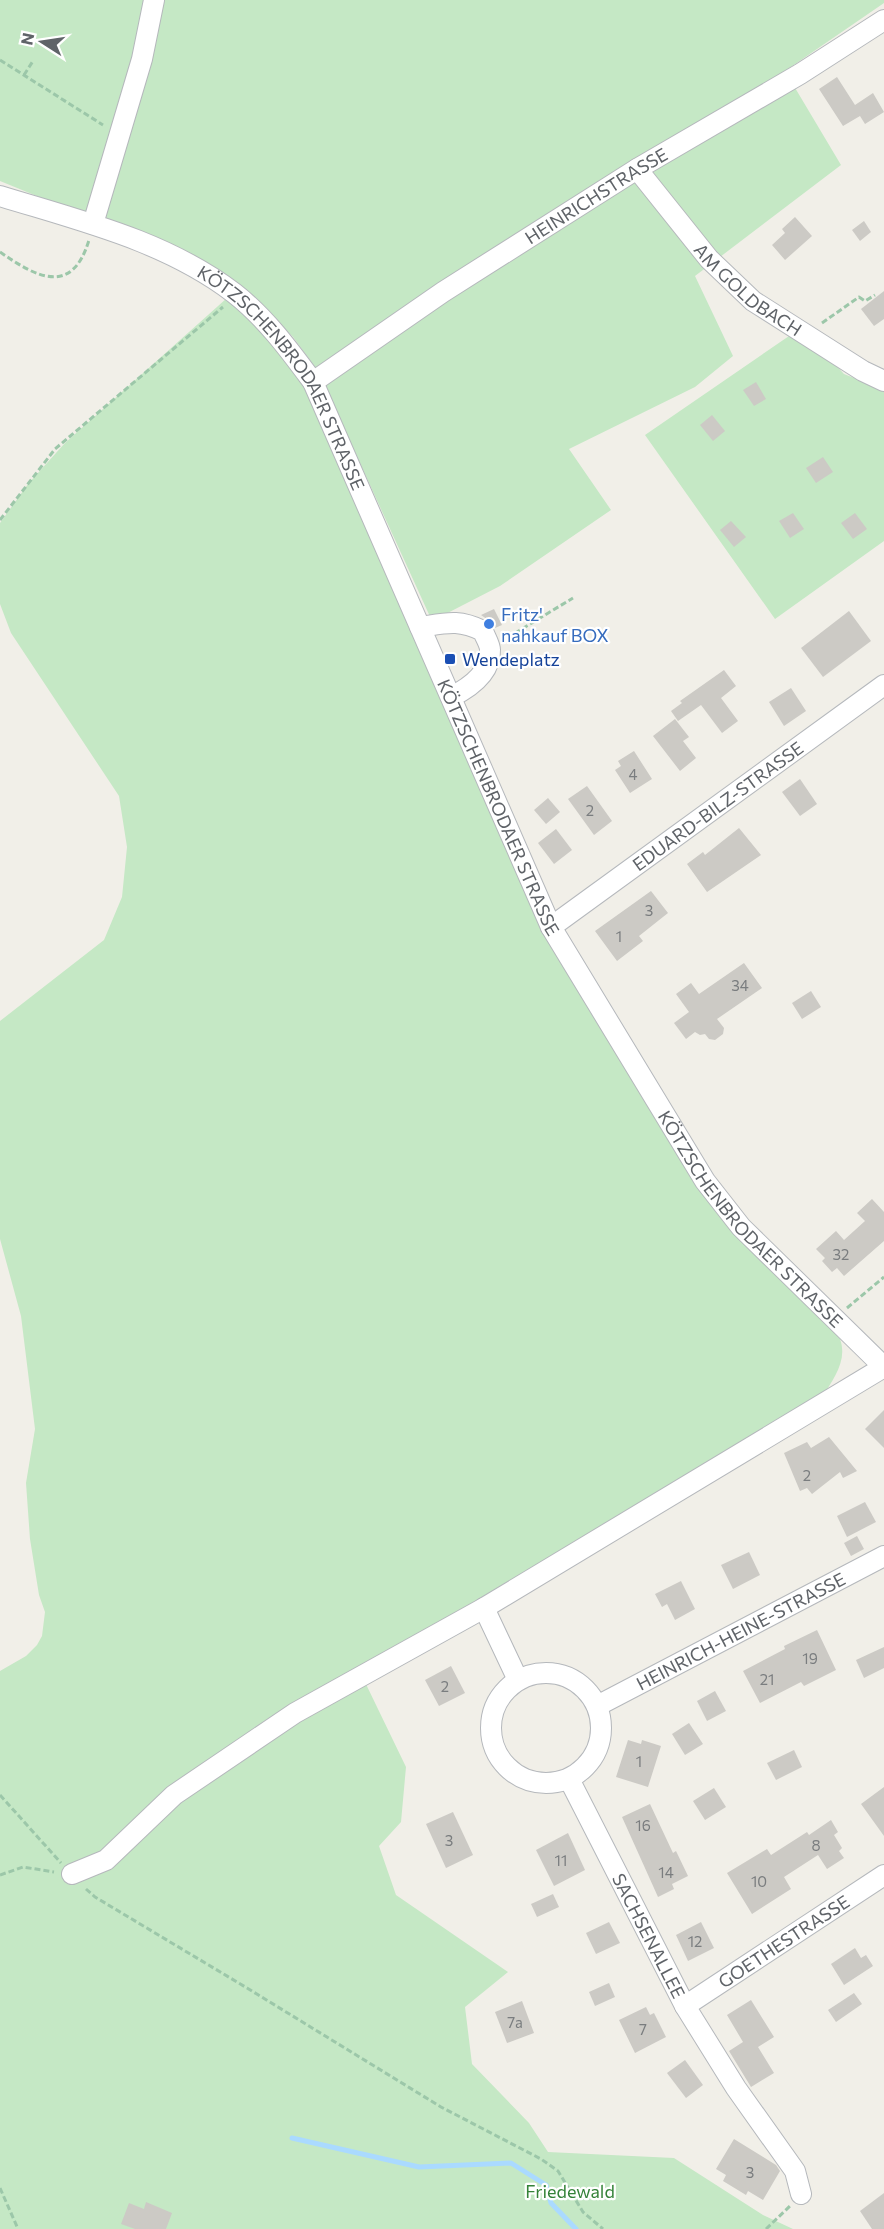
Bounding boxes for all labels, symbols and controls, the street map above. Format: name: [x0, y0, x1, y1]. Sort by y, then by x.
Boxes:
north arrow: [12, 12, 72, 72]
text: N: [16, 31, 37, 47]
street label: HEINRICHSTRASSE: [521, 143, 671, 248]
street label: AM GOLDBACH: [690, 239, 806, 340]
street label: KÖTZSCHENBRODAER STRASSE: [194, 260, 370, 493]
place label: Fritz' nahkauf BOX: [501, 603, 609, 646]
marker: Fritz' nahkauf BOX: [482, 617, 496, 631]
place label: Wendeplatz: [462, 648, 560, 670]
marker: Wendeplatz: [443, 652, 457, 666]
street label: KÖTZSCHENBRODAER STRASSE: [433, 676, 565, 940]
street label: EDUARD-BILZ-STRASSE: [628, 736, 807, 875]
house number: 4: [629, 765, 638, 783]
house number: 2: [586, 801, 594, 819]
house number: 3: [645, 901, 653, 919]
house number: 1: [616, 927, 622, 945]
house number: 34: [731, 976, 749, 994]
street label: KÖTZSCHENBRODAER STRASSE: [654, 1106, 848, 1332]
house number: 32: [833, 1245, 849, 1263]
house number: 2: [803, 1466, 811, 1484]
street label: HEINRICH-HEINE-STRASSE: [632, 1567, 849, 1695]
house number: 19: [802, 1649, 818, 1667]
house number: 21: [760, 1670, 774, 1688]
house number: 2: [441, 1677, 449, 1695]
house number: 1: [636, 1752, 642, 1770]
house number: 16: [635, 1816, 651, 1834]
house number: 3: [445, 1831, 453, 1849]
house number: 8: [811, 1836, 821, 1854]
house number: 11: [555, 1851, 567, 1869]
house number: 14: [658, 1863, 674, 1881]
street label: SACHSENALLEE: [608, 1869, 690, 2002]
house number: 10: [751, 1872, 767, 1890]
street label: GOETHESTRASSE: [714, 1890, 853, 1992]
house number: 12: [688, 1932, 702, 1950]
house number: 7a: [507, 2013, 523, 2031]
house number: 7: [639, 2020, 647, 2038]
house number: 3: [746, 2163, 754, 2181]
park label: Friedewald: [525, 2180, 615, 2202]

